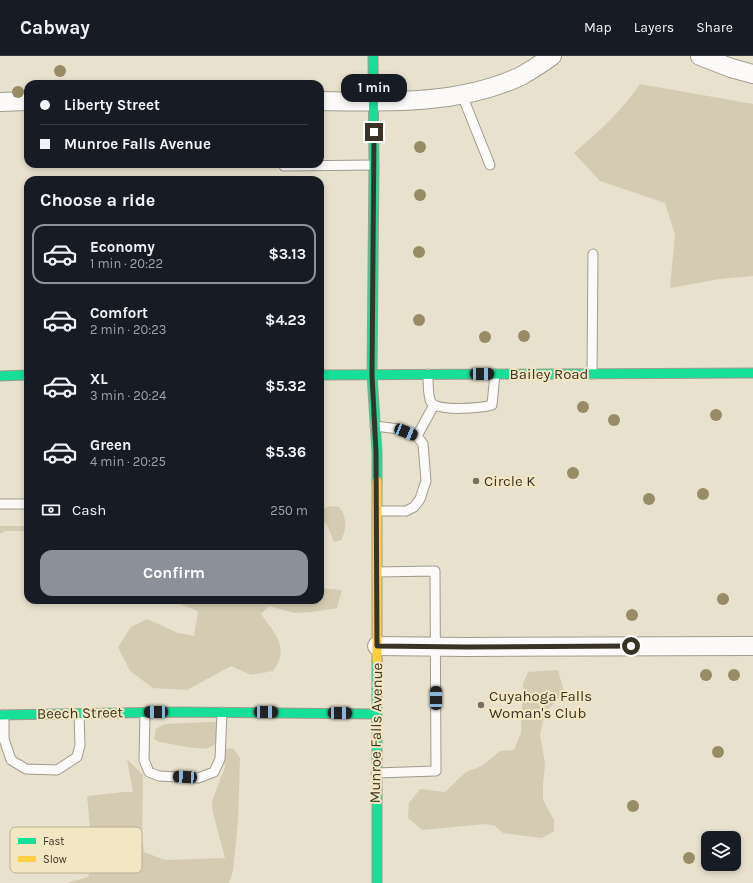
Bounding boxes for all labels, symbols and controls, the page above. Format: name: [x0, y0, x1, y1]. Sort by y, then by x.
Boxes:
text: Cabway: [20, 17, 90, 39]
text: Map: [584, 19, 612, 36]
text: Layers: [634, 19, 674, 36]
text: Share: [696, 19, 733, 36]
callout: 1 min: [341, 74, 407, 102]
text: 1 min: [358, 80, 390, 95]
text: Liberty Street: [64, 96, 160, 114]
route end: [365, 123, 383, 141]
text: Munroe Falls Avenue: [64, 135, 211, 153]
text: Choose a ride: [40, 189, 155, 211]
icon: car: [42, 236, 78, 272]
text: Economy: [90, 238, 155, 256]
text: $3.13: [268, 245, 306, 263]
text: 1 min · 20:22: [90, 256, 163, 271]
icon: car: [42, 302, 78, 338]
text: Comfort: [90, 304, 148, 322]
text: $4.23: [265, 311, 306, 329]
text: 2 min · 20:23: [90, 322, 166, 337]
street label: Bailey Road: [509, 365, 589, 383]
icon: car: [42, 368, 78, 404]
car: [470, 368, 494, 380]
text: XL: [90, 370, 108, 388]
text: $5.32: [265, 377, 306, 395]
text: 3 min · 20:24: [90, 388, 166, 403]
car: [393, 422, 419, 442]
icon: car: [42, 434, 78, 470]
text: Green: [90, 436, 131, 454]
text: $5.36: [265, 443, 306, 461]
text: 4 min · 20:25: [90, 454, 166, 469]
place label: Circle K: [484, 472, 535, 490]
marker: Circle K: [471, 476, 481, 486]
icon: cash: [40, 499, 62, 521]
text: Cash: [72, 501, 106, 519]
text: 250 m: [270, 503, 308, 518]
button: Confirm: [40, 550, 308, 596]
route start: [622, 637, 640, 655]
street label: Munroe Falls Avenue: [366, 663, 386, 803]
car: [430, 686, 442, 710]
place label: Cuyahoga Falls Woman's Club: [489, 687, 592, 722]
marker: Cuyahoga Falls Woman's Club: [476, 700, 486, 710]
street label: Beech Street: [37, 703, 124, 723]
car: [144, 706, 168, 718]
car: [254, 706, 278, 718]
car: [328, 707, 352, 719]
car: [173, 770, 197, 784]
legend: [10, 827, 142, 873]
map controls: [701, 831, 741, 871]
button: layers: [701, 831, 741, 871]
text: Fast: [43, 835, 64, 848]
text: Slow: [43, 853, 67, 866]

